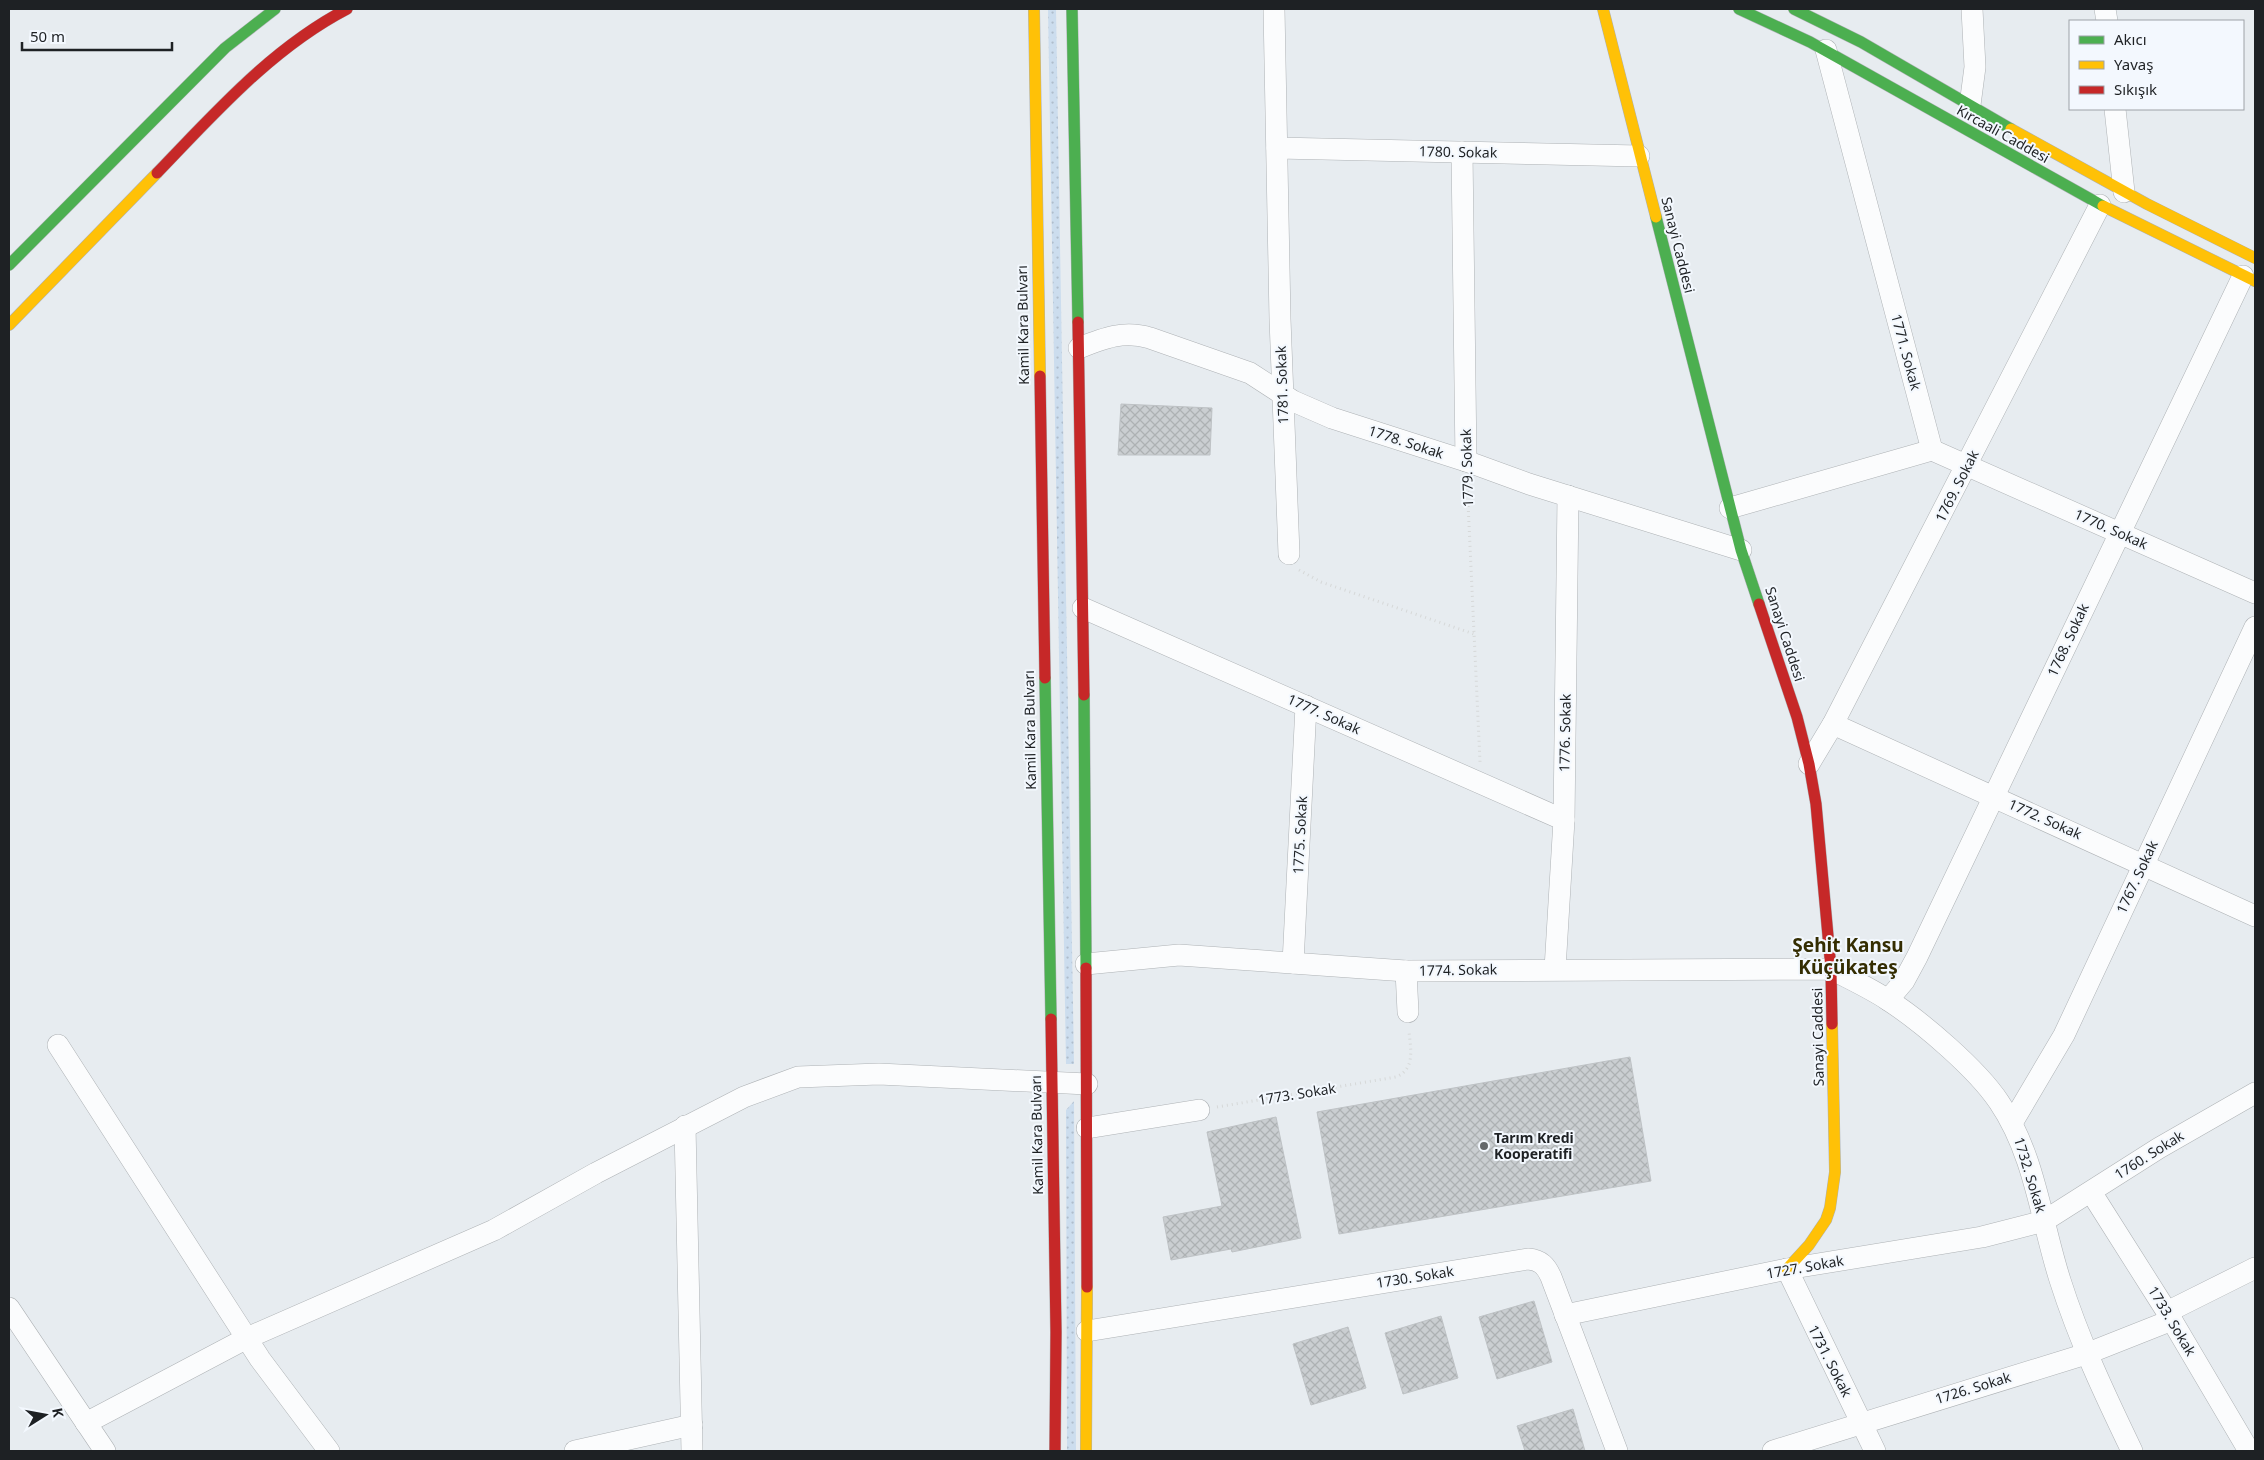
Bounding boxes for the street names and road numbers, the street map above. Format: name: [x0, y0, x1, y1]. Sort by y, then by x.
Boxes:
street label: Kırcaali Caddesi: [1953, 100, 2053, 167]
street label: 1780. Sokak: [1419, 141, 1498, 162]
street label: Sanayi Caddesi: [1657, 195, 1700, 295]
street label: Kamil Kara Bulvarı: [1012, 265, 1033, 385]
street label: 1771. Sokak: [1887, 312, 1926, 393]
street label: 1781. Sokak: [1271, 345, 1292, 425]
street label: 1778. Sokak: [1366, 420, 1447, 463]
street label: 1779. Sokak: [1456, 428, 1477, 508]
street label: 1769. Sokak: [1930, 446, 1983, 525]
street label: 1770. Sokak: [2072, 504, 2151, 553]
street label: Sanayi Caddesi: [1761, 584, 1810, 684]
street label: 1768. Sokak: [2042, 600, 2093, 679]
street label: Kamil Kara Bulvarı: [1019, 670, 1040, 790]
street label: 1777. Sokak: [1285, 689, 1364, 738]
street label: 1776. Sokak: [1554, 693, 1575, 772]
street label: 1772. Sokak: [2006, 794, 2085, 843]
street label: 1775. Sokak: [1288, 795, 1311, 875]
street label: 1767. Sokak: [2111, 837, 2162, 916]
street label: 1774. Sokak: [1419, 959, 1498, 980]
street label: Sanayi Caddesi: [1807, 988, 1828, 1086]
street label: Kamil Kara Bulvarı: [1026, 1075, 1047, 1195]
street label: 1773. Sokak: [1257, 1078, 1338, 1109]
street label: 1760. Sokak: [2110, 1125, 2187, 1183]
street label: 1732. Sokak: [2010, 1135, 2051, 1216]
street label: 1727. Sokak: [1765, 1250, 1846, 1283]
street label: 1730. Sokak: [1375, 1261, 1456, 1292]
street label: 1733. Sokak: [2144, 1282, 2201, 1360]
street label: 1731. Sokak: [1804, 1322, 1857, 1400]
street label: 1726. Sokak: [1933, 1367, 2014, 1408]

